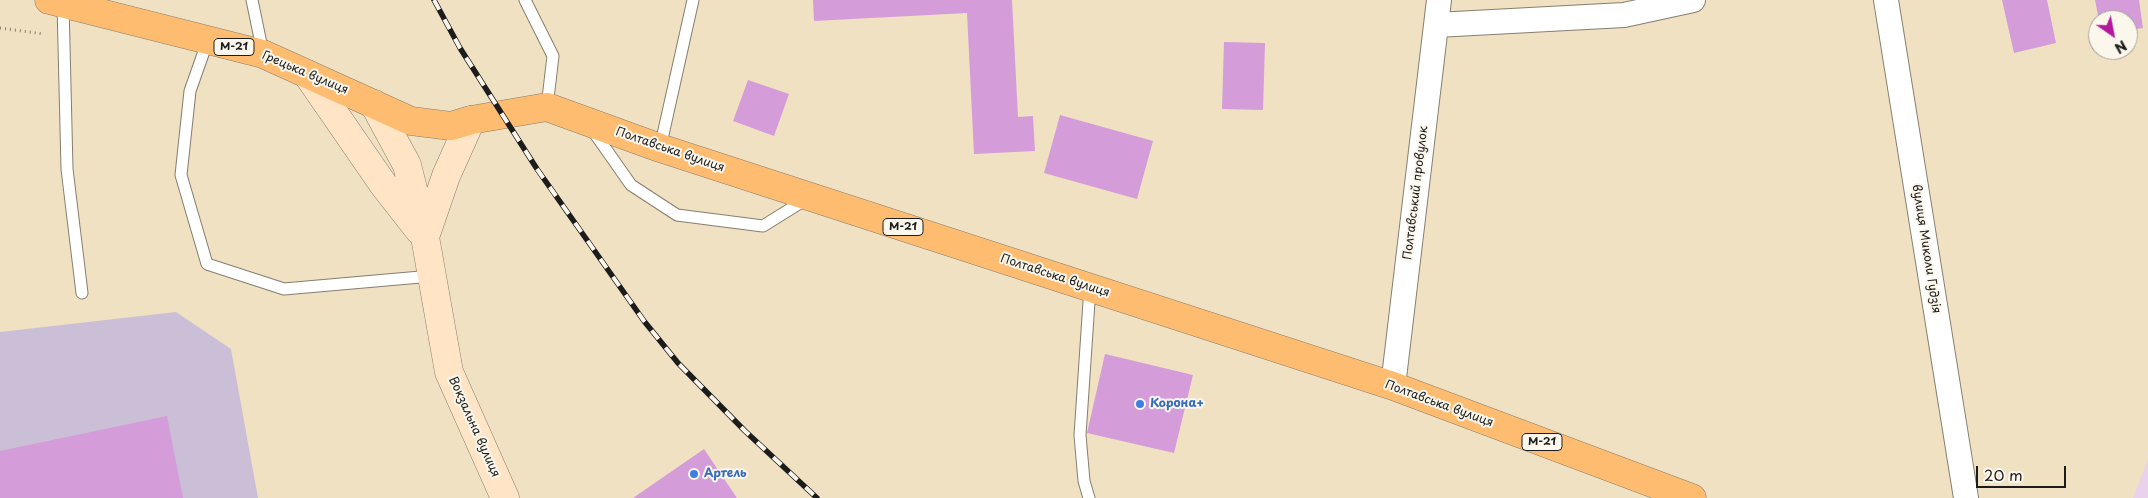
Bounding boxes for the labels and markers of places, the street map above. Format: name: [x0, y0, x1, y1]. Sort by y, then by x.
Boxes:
place label: Корона+: [1150, 397, 1204, 411]
marker: Корона+: [1134, 398, 1146, 410]
place label: Артель: [704, 467, 747, 481]
marker: Артель: [688, 468, 700, 480]

